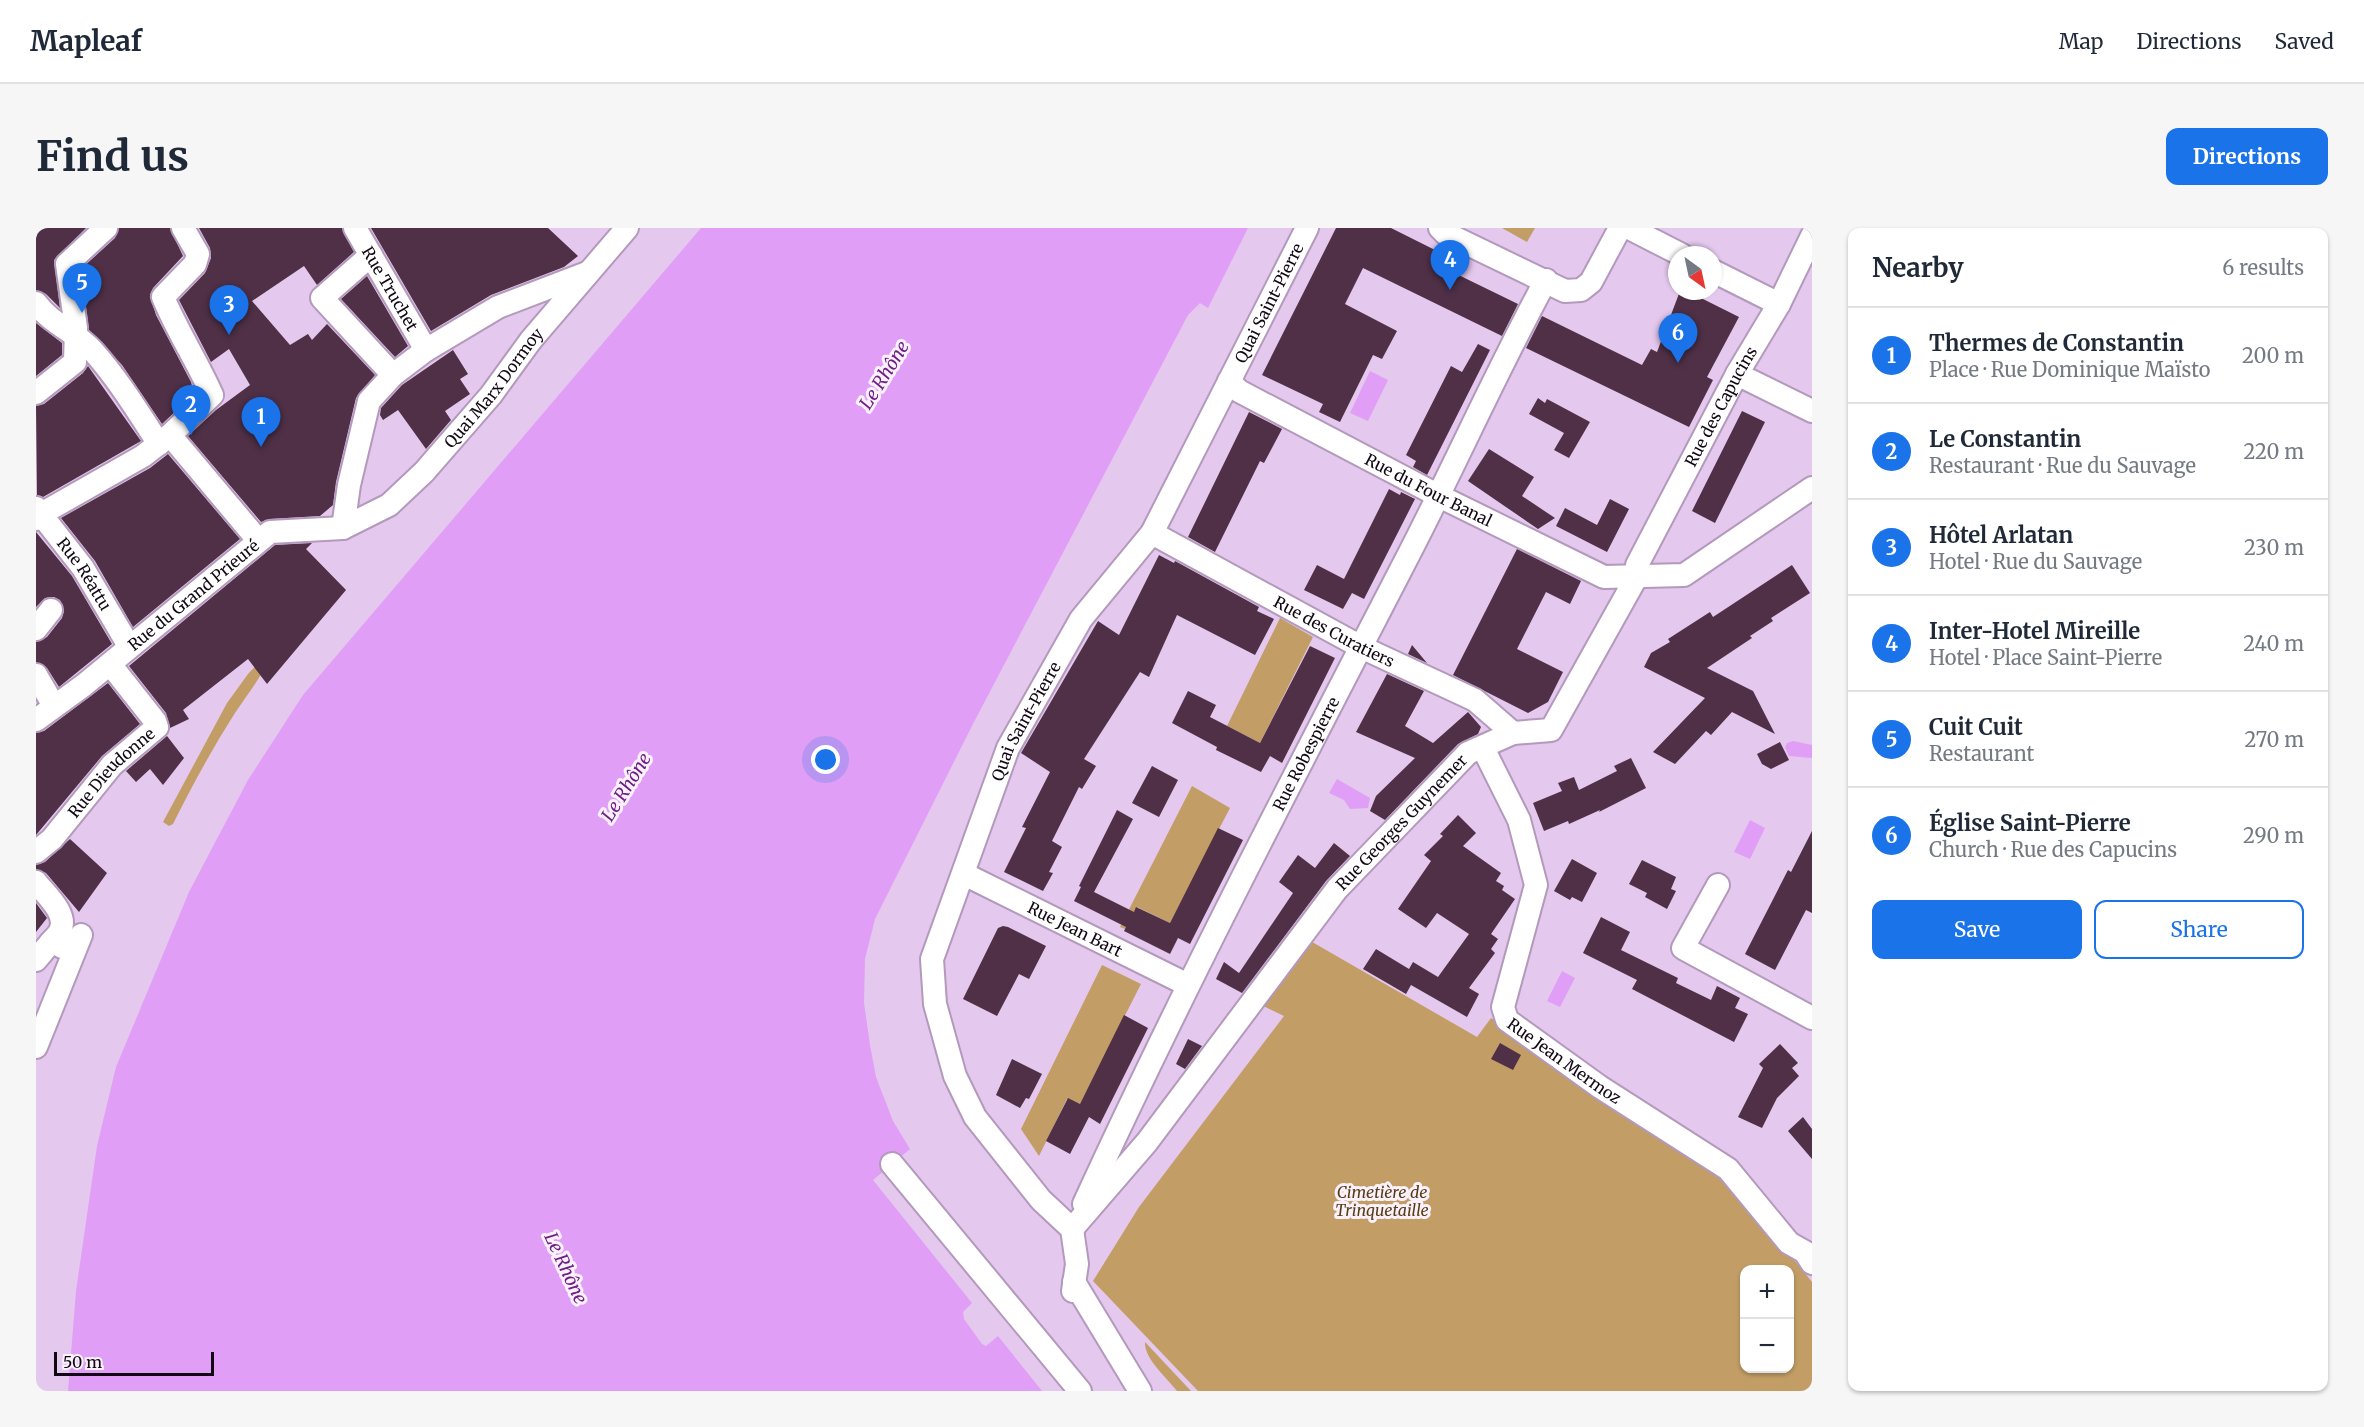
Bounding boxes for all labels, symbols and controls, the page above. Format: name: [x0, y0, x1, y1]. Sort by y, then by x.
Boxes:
text: Mapleaf: [30, 23, 142, 59]
text: Map: [2059, 28, 2103, 55]
text: Directions: [2136, 28, 2241, 55]
text: Saved: [2274, 28, 2334, 55]
button: Directions: [2166, 128, 2328, 185]
text: Find us: [36, 130, 189, 182]
street label: Quai Saint-Pierre: [1230, 240, 1308, 366]
pin: 4: [1430, 241, 1470, 290]
street label: Rue Truchet: [358, 243, 423, 335]
north arrow: [1668, 246, 1722, 300]
text: Nearby: [1872, 251, 1964, 284]
text: 6 results: [2222, 255, 2304, 280]
pin: 5: [62, 264, 102, 313]
pin: 3: [210, 285, 248, 335]
pin: 6: [1658, 314, 1698, 363]
street label: Quai Marx Dormoy: [440, 323, 547, 452]
text: Thermes de Constantin: [1929, 329, 2184, 357]
water label: Le Rhône: [854, 337, 914, 413]
street label: Rue des Capucins: [1680, 343, 1761, 470]
text: 1: [1887, 343, 1896, 368]
text: 200 m: [2242, 343, 2304, 368]
text: Place · Rue Dominique Maïsto: [1929, 357, 2210, 382]
pin: 2: [172, 386, 210, 435]
pin: 1: [242, 398, 280, 447]
text: Le Constantin: [1929, 425, 2081, 453]
text: 2: [1886, 439, 1897, 464]
text: 220 m: [2244, 439, 2304, 464]
street label: Rue du Four Banal: [1362, 449, 1495, 531]
text: Restaurant · Rue du Sauvage: [1929, 453, 2196, 478]
text: Hôtel Arlatan: [1929, 521, 2073, 549]
street label: Rue Réattu: [53, 533, 116, 614]
street label: Rue du Grand Prieuré: [124, 535, 263, 655]
text: 3: [1886, 535, 1897, 560]
text: 230 m: [2244, 535, 2304, 560]
text: Hotel · Rue du Sauvage: [1929, 549, 2142, 574]
street label: Rue des Curatiers: [1270, 591, 1398, 671]
text: Inter-Hotel Mireille: [1929, 617, 2140, 645]
text: 4: [1885, 631, 1898, 656]
text: 240 m: [2243, 631, 2304, 656]
text: Hotel · Place Saint-Pierre: [1929, 645, 2162, 670]
street label: Quai Saint-Pierre: [987, 658, 1065, 783]
street label: Rue Robespierre: [1268, 693, 1343, 814]
text: Cuit Cuit: [1929, 713, 2023, 741]
street label: Rue Dieudonne: [64, 723, 159, 821]
text: 5: [1886, 727, 1897, 752]
text: 270 m: [2244, 727, 2304, 752]
text: Restaurant: [1929, 741, 2034, 766]
your location: [811, 745, 840, 774]
water label: Le Rhône: [596, 749, 656, 825]
street label: Rue Georges Guynemer: [1331, 750, 1471, 894]
text: Église Saint-Pierre: [1929, 809, 2131, 837]
text: 6: [1885, 823, 1898, 848]
text: 290 m: [2243, 823, 2304, 848]
text: Church · Rue des Capucins: [1929, 837, 2177, 862]
street label: Rue Jean Bart: [1024, 897, 1126, 961]
button: Save: [1872, 900, 2082, 959]
button: Share: [2094, 900, 2304, 959]
street label: Rue Jean Mermoz: [1504, 1014, 1625, 1108]
park label: Cimetière de Trinquetaille: [1335, 1182, 1429, 1220]
water label: Le Rhône: [539, 1229, 593, 1307]
map controls: [1740, 1265, 1794, 1373]
button: +: [1740, 1265, 1794, 1319]
button: −: [1740, 1319, 1794, 1373]
scale bar: [54, 1349, 214, 1376]
text: 50 m: [63, 1352, 102, 1372]

